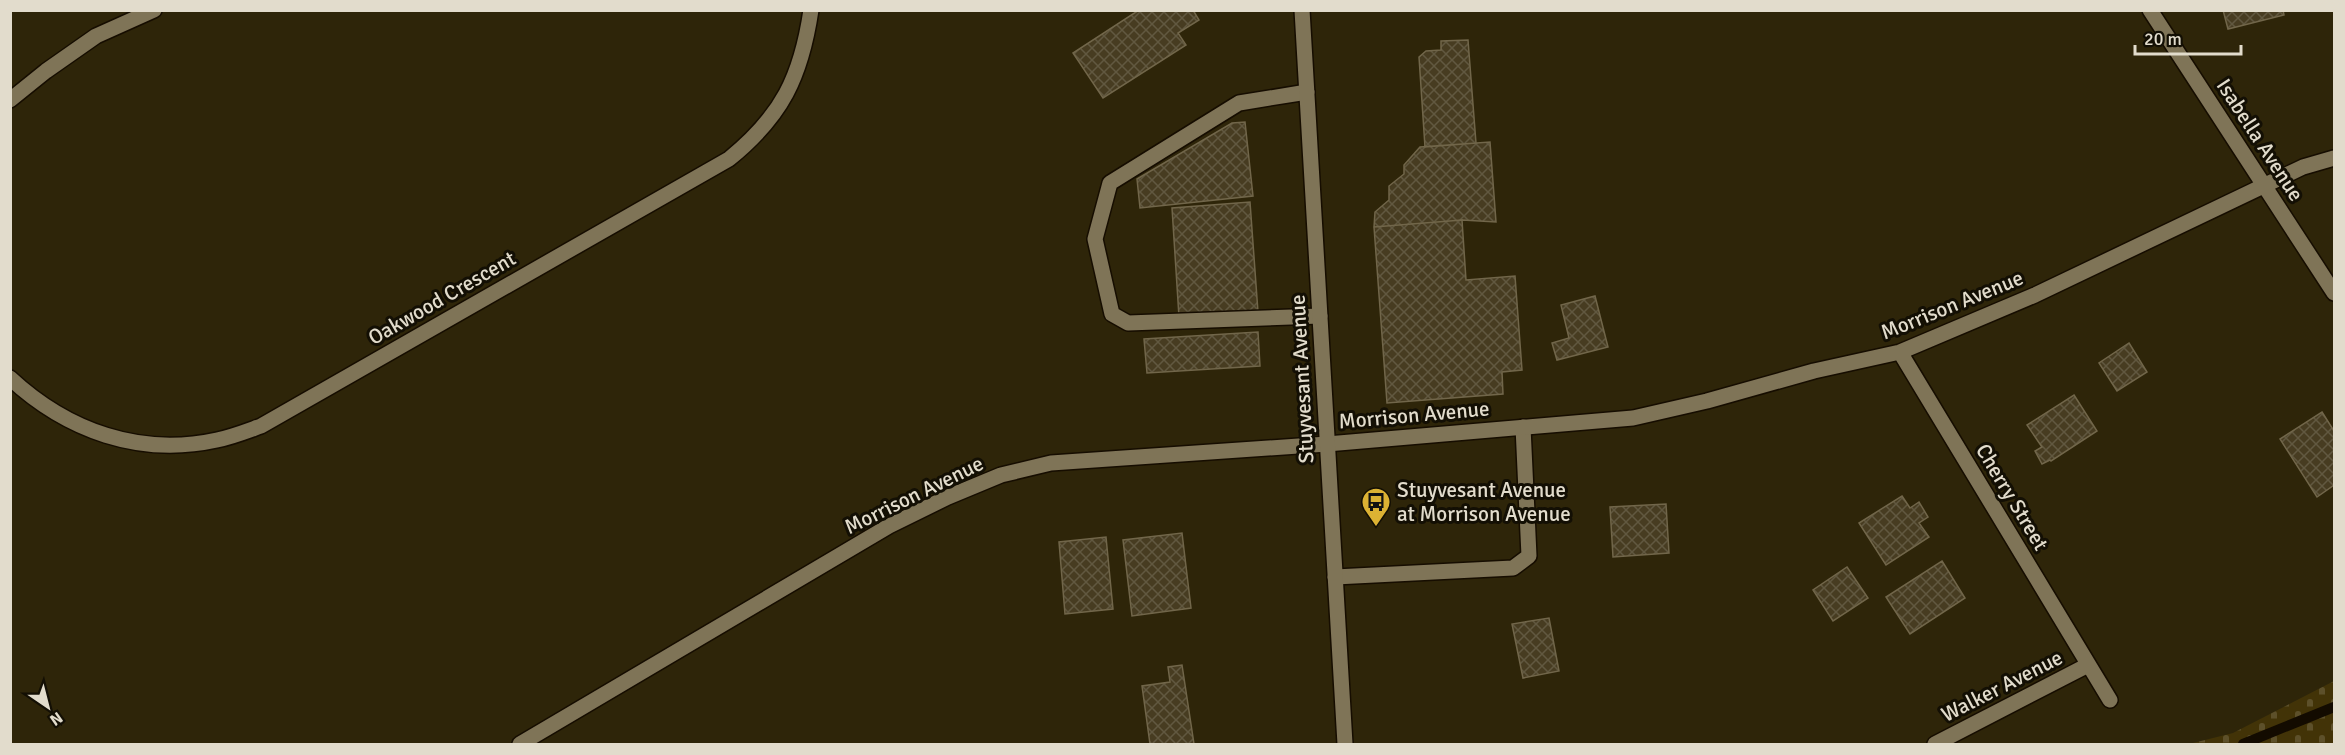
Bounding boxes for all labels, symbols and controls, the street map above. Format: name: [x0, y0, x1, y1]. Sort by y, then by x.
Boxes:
scale bar: [2135, 18, 2242, 56]
text: 20 m: [2144, 28, 2182, 50]
street label: Isabella Avenue: [2211, 74, 2309, 206]
street label: Oakwood Crescent: [364, 245, 520, 351]
street label: Morrison Avenue: [1877, 265, 2027, 345]
street label: Stuyvesant Avenue: [1285, 294, 1319, 464]
street label: Morrison Avenue: [1338, 395, 1490, 435]
street label: Cherry Street: [1970, 439, 2054, 555]
street label: Morrison Avenue: [840, 450, 988, 540]
place label: Stuyvesant Avenue at Morrison Avenue: [1397, 477, 1571, 527]
bus stop icon: Stuyvesant Avenue at Morrison Avenue: [1360, 486, 1392, 528]
street label: Walker Avenue: [1937, 644, 2067, 728]
north arrow: [18, 677, 78, 737]
text: N: [46, 707, 66, 730]

